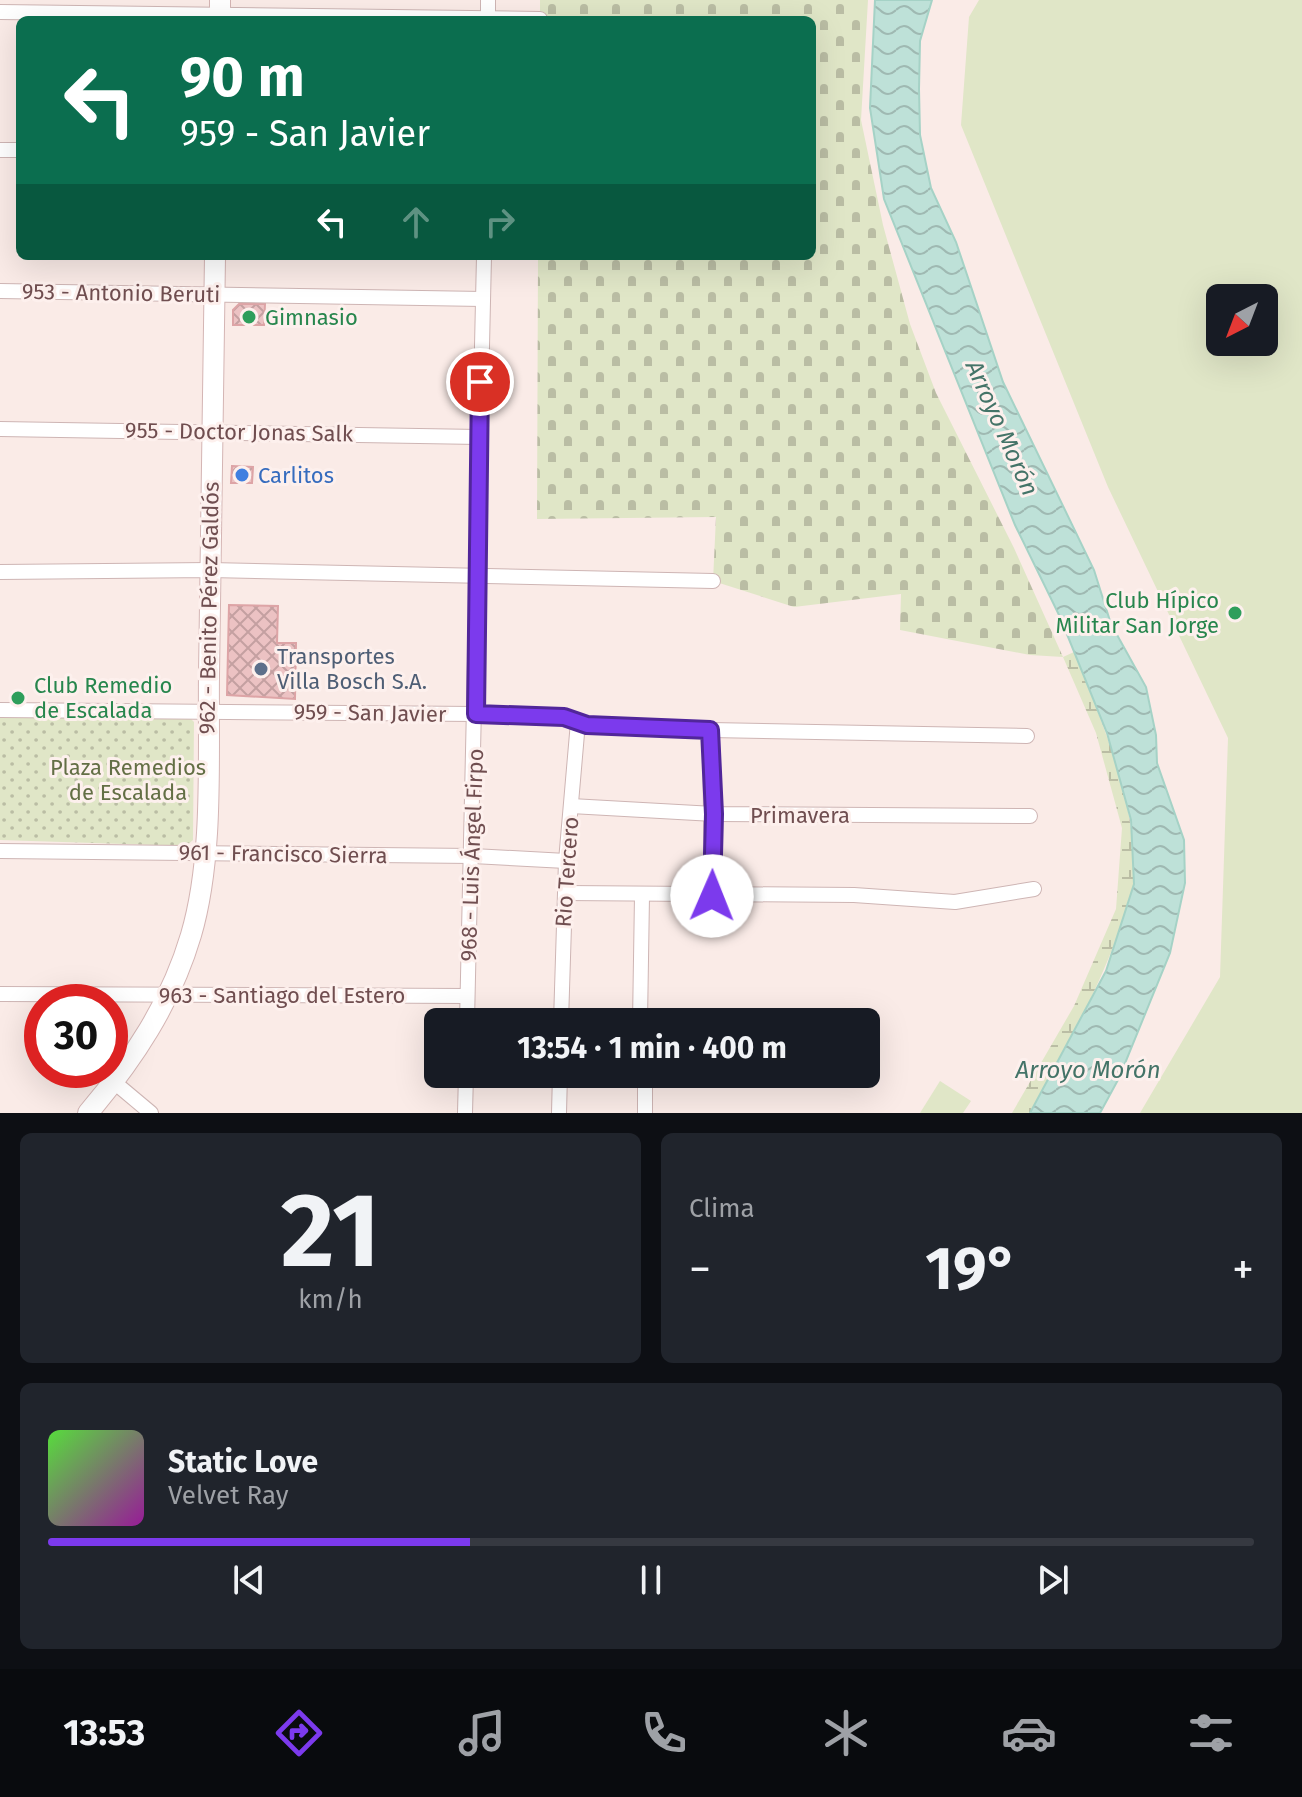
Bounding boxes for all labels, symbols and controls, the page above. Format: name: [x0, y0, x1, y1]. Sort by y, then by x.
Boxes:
text: 90 m: [180, 44, 305, 111]
icon: left: [48, 48, 152, 152]
text: 959 - San Javier: [180, 112, 430, 156]
icon: left: [310, 200, 354, 244]
icon: ahead: [394, 200, 438, 244]
icon: right: [478, 200, 522, 244]
street label: 953 - Antonio Beruti: [22, 278, 220, 308]
north arrow: [1206, 284, 1278, 356]
map controls: [1206, 284, 1278, 356]
place label: Gimnasio: [265, 304, 358, 331]
marker: Gimnasio: [240, 308, 258, 326]
pin: [446, 348, 514, 416]
water label: Arroyo Morón: [959, 355, 1044, 500]
icon: arrive: [458, 360, 502, 404]
street label: 955 - Doctor Jonas Salk: [125, 417, 354, 448]
place label: Carlitos: [258, 462, 334, 489]
marker: Carlitos: [233, 466, 251, 484]
street label: 962 - Benito Pérez Galdós: [193, 481, 225, 735]
place label: Club Hípico Militar San Jorge: [1055, 587, 1219, 639]
marker: Club Hípico Militar San Jorge: [1226, 604, 1244, 622]
place label: Transportes Villa Bosch S.A.: [277, 643, 427, 695]
marker: Transportes Villa Bosch S.A.: [252, 660, 270, 678]
place label: Club Remedio de Escalada: [34, 672, 172, 724]
marker: Club Remedio de Escalada: [9, 689, 27, 707]
street label: 959 - San Javier: [293, 698, 447, 728]
street label: 968 - Luis Ángel Firpo: [455, 748, 489, 962]
park label: Plaza Remedios de Escalada: [50, 754, 206, 806]
street label: Primavera: [750, 802, 850, 829]
street label: Rio Tercero: [550, 816, 584, 928]
street label: 961 - Francisco Sierra: [178, 839, 388, 869]
position arrow: [670, 854, 754, 938]
street label: 963 - Santiago del Estero: [159, 982, 405, 1009]
speed limit sign: 30: [24, 984, 128, 1088]
text: 13:54 · 1 min · 400 m: [517, 1030, 787, 1066]
water label: Arroyo Morón: [1014, 1056, 1161, 1084]
text: 21: [281, 1169, 380, 1294]
text: Clima: [689, 1193, 755, 1224]
text: 19°: [925, 1233, 1018, 1305]
text: −: [689, 1243, 711, 1296]
text: +: [1232, 1243, 1254, 1296]
text: km/h: [298, 1284, 363, 1315]
text: Static Love: [168, 1444, 318, 1480]
text: Velvet Ray: [168, 1480, 288, 1511]
icon: previous: [227, 1558, 271, 1602]
icon: pause: [629, 1558, 673, 1602]
icon: next: [1031, 1558, 1075, 1602]
icon: directions: [271, 1705, 327, 1761]
icon: music: [454, 1705, 510, 1761]
icon: phone: [636, 1705, 692, 1761]
icon: climate: [818, 1705, 874, 1761]
icon: car: [1001, 1705, 1057, 1761]
icon: filters: [1183, 1705, 1239, 1761]
text: 13:53: [63, 1711, 145, 1755]

